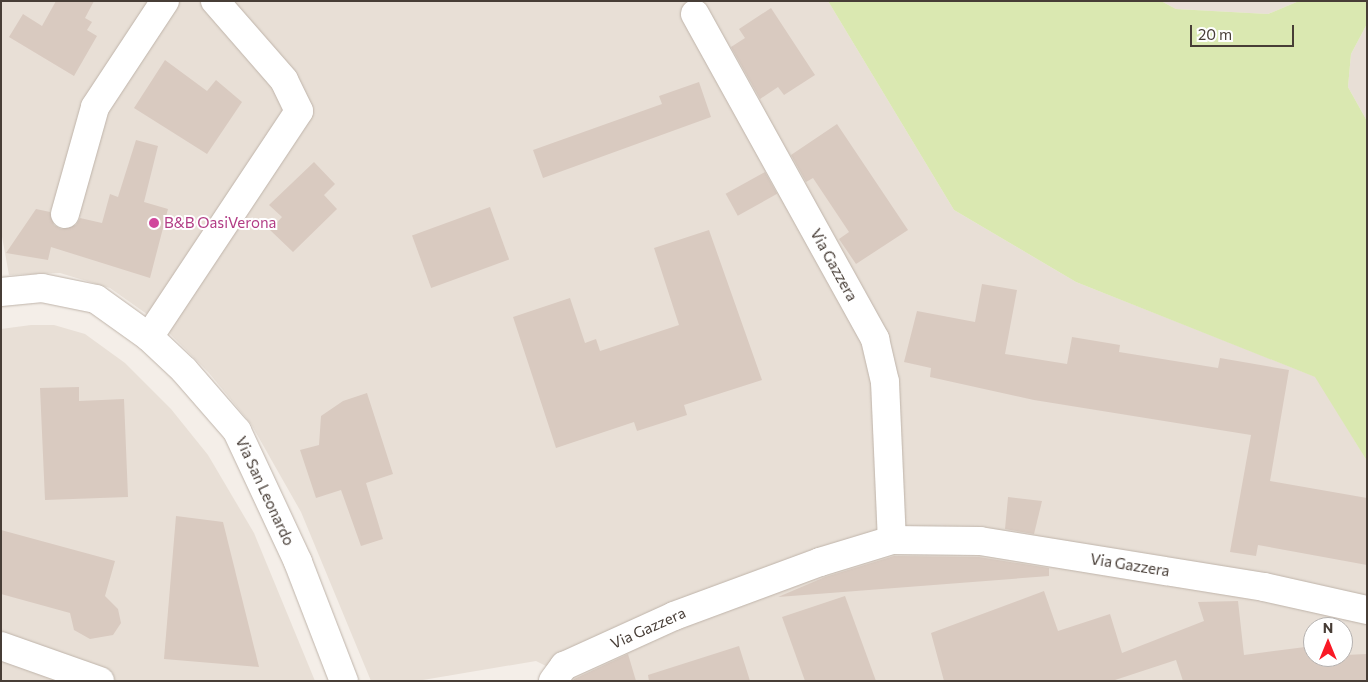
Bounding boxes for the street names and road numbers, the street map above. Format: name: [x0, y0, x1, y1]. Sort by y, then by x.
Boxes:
street label: Via Gazzera: [807, 226, 861, 304]
street label: Via San Leonardo: [232, 434, 298, 548]
street label: Via Gazzera: [1089, 550, 1171, 580]
street label: Via Gazzera: [608, 603, 688, 653]

